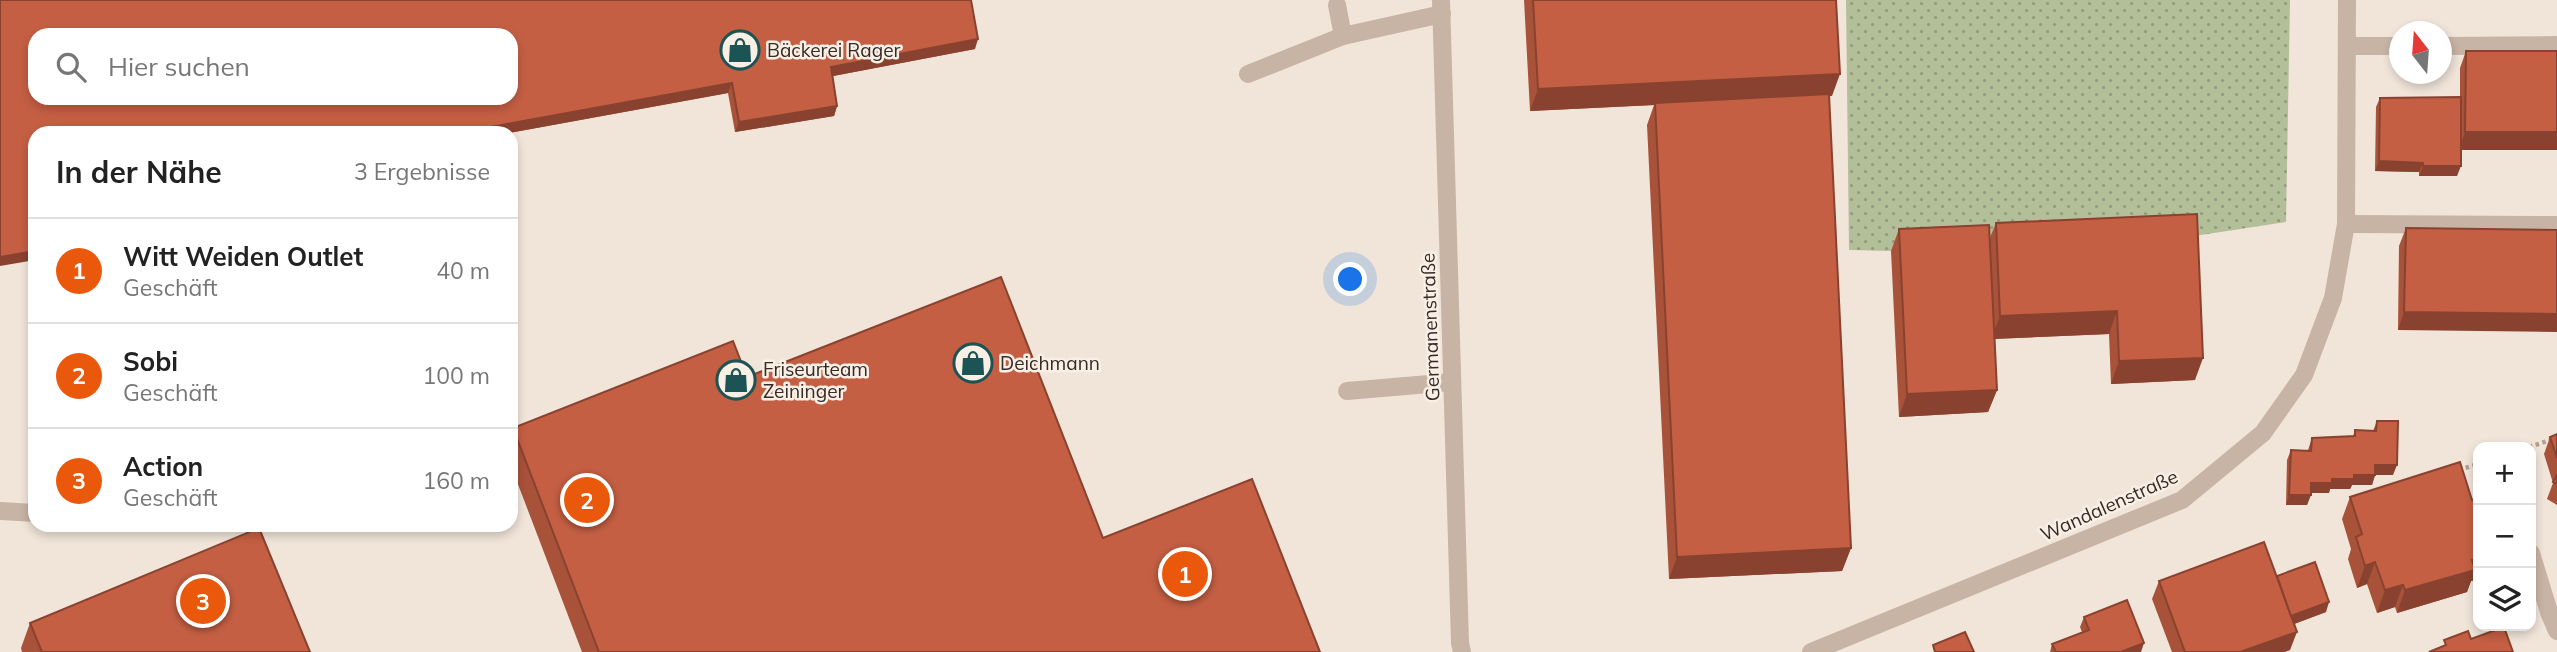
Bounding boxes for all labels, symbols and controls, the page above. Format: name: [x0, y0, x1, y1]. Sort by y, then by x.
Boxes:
north arrow: [2389, 21, 2452, 84]
search box: [28, 28, 518, 105]
shop icon: Bäckerei Rager: [719, 29, 761, 71]
place label: Bäckerei Rager: [767, 38, 901, 62]
icon: search: [52, 48, 90, 86]
text: Hier suchen: [108, 50, 250, 83]
text: In der Nähe: [56, 153, 222, 191]
text: 3 Ergebnisse: [354, 157, 490, 186]
text: Witt Weiden Outlet: [123, 240, 363, 273]
street label: Germanenstraße: [1415, 252, 1445, 402]
text: 1: [72, 256, 86, 285]
text: 40 m: [436, 256, 490, 285]
your location: [1333, 262, 1367, 296]
text: Geschäft: [123, 273, 218, 302]
shop icon: Deichmann: [952, 342, 994, 384]
text: Sobi: [123, 345, 178, 378]
place label: Deichmann: [1000, 351, 1100, 375]
place label: Friseurteam Zeininger: [763, 357, 868, 403]
shop icon: Friseurteam Zeininger: [715, 359, 757, 401]
text: 2: [72, 361, 86, 390]
text: 100 m: [422, 361, 490, 390]
text: Geschäft: [123, 378, 218, 407]
map controls: [2473, 442, 2536, 631]
button: +: [2473, 442, 2536, 505]
text: Action: [123, 450, 203, 483]
street label: Wandalenstraße: [2037, 464, 2181, 546]
text: 3: [72, 466, 86, 495]
text: 160 m: [422, 466, 490, 495]
pin: 2: [564, 474, 610, 526]
text: Geschäft: [123, 483, 218, 512]
button: −: [2473, 505, 2536, 568]
pin: 1: [1162, 548, 1208, 600]
button: layers: [2473, 568, 2536, 631]
pin: 3: [180, 575, 226, 627]

